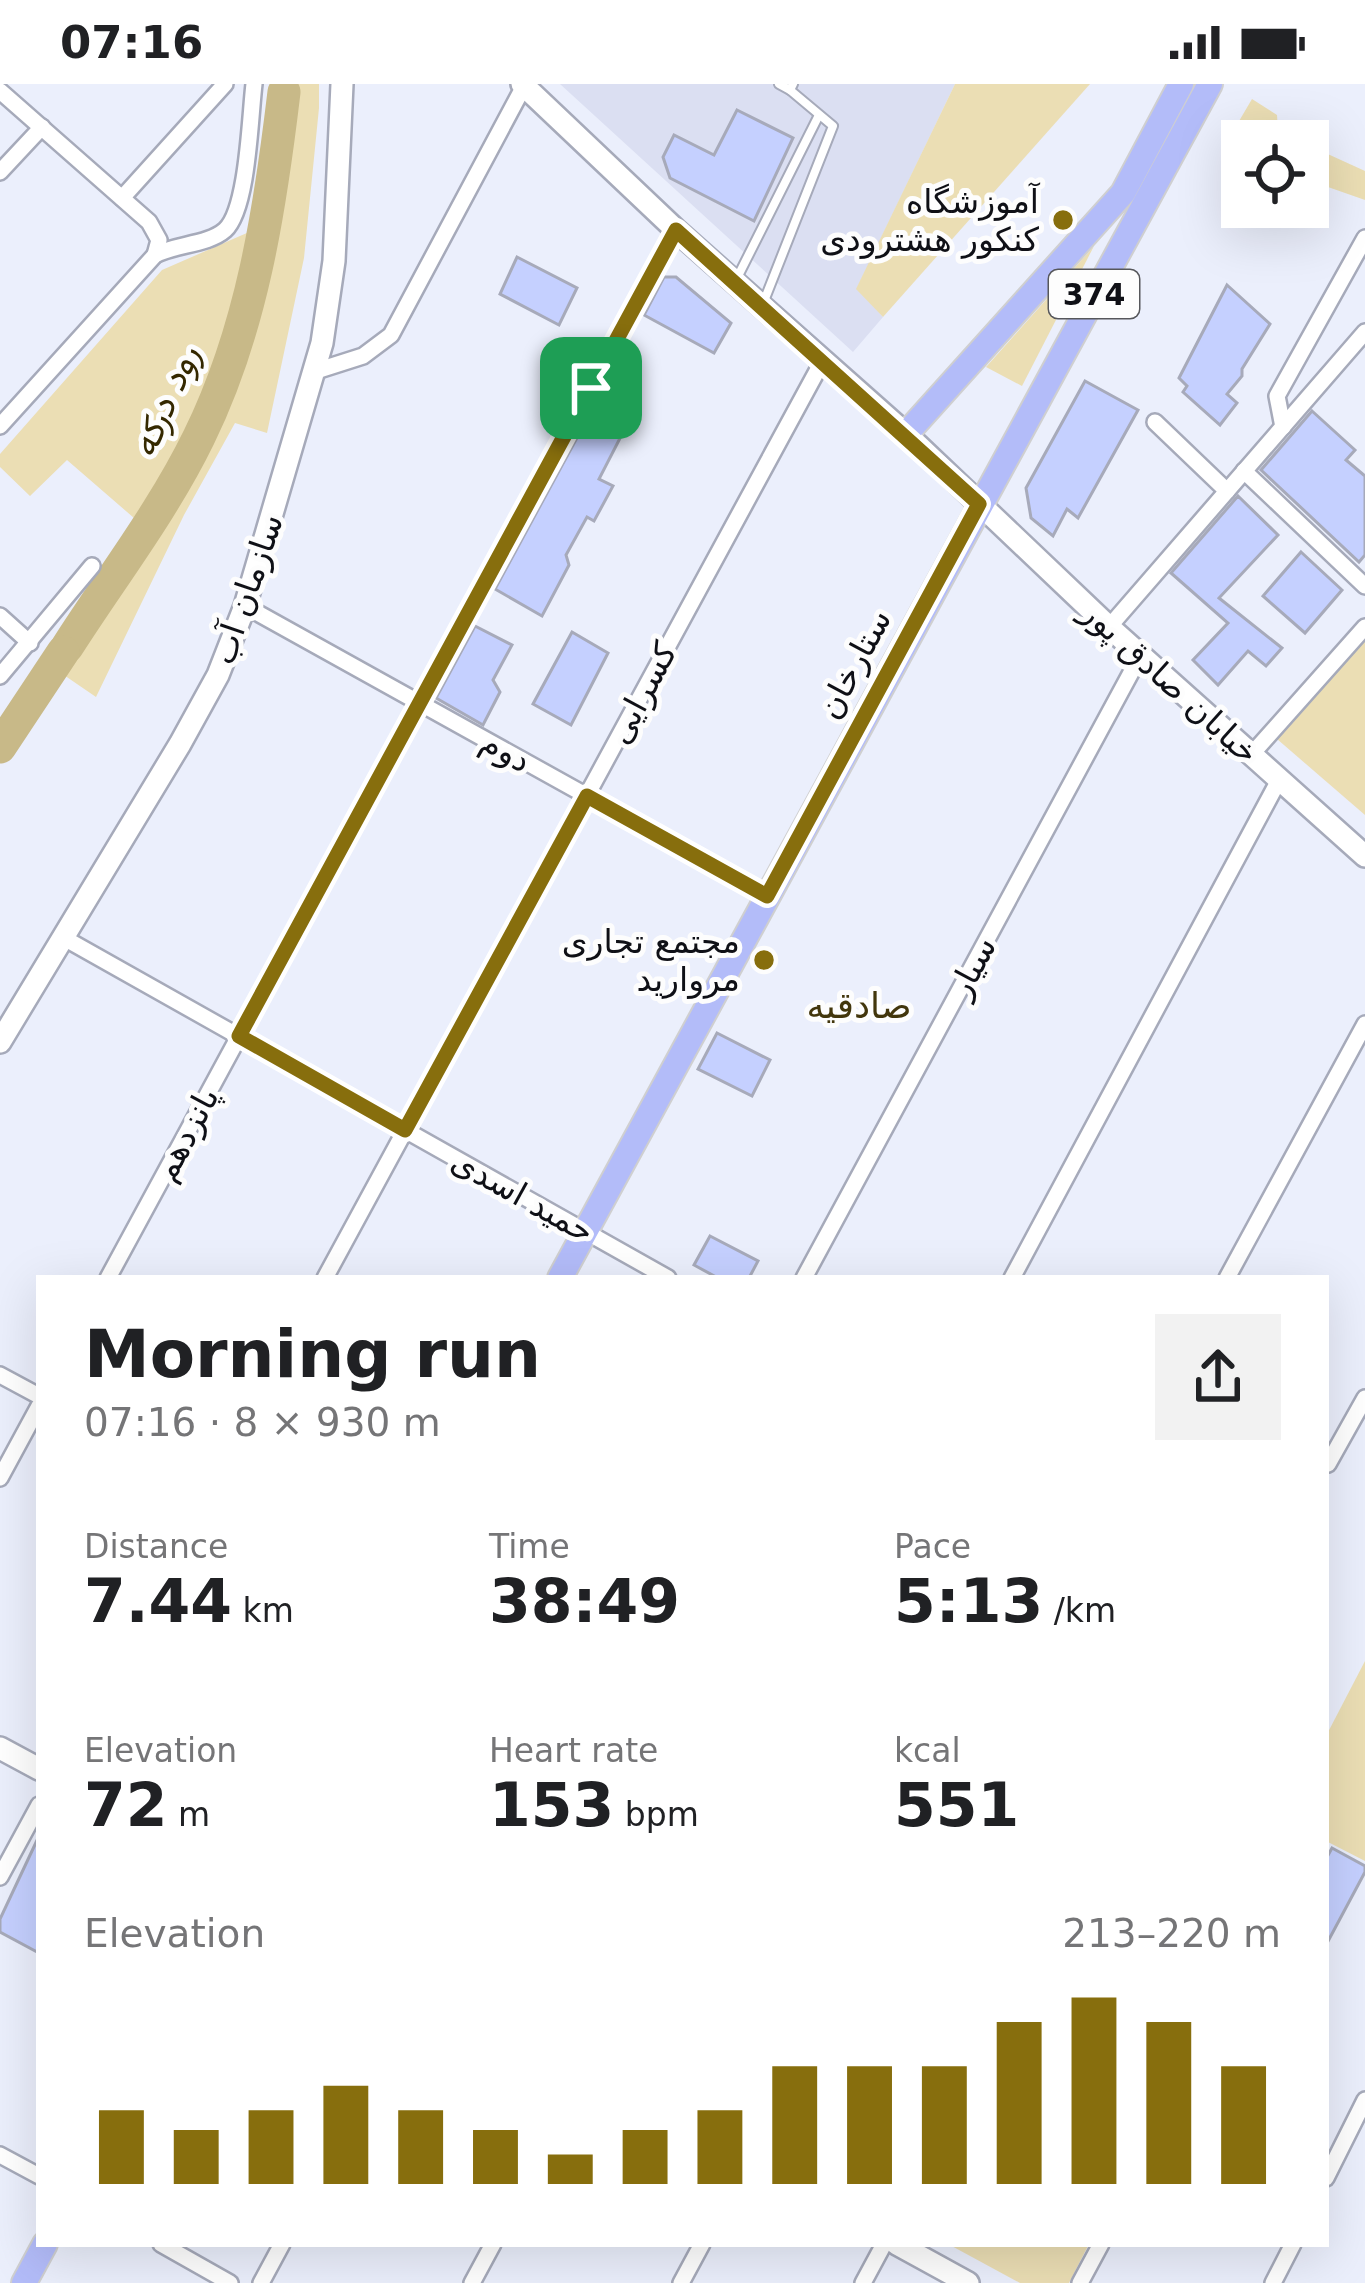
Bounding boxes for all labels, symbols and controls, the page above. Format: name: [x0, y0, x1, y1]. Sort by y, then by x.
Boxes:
text: 07:16: [60, 16, 203, 69]
map controls: [1221, 120, 1329, 228]
button: locate: [1221, 120, 1329, 228]
place label: آموزشگاه کنکور هشترودی: [820, 182, 1041, 259]
marker: آموزشگاه کنکور هشترودی: [1050, 207, 1076, 233]
road number: 374: [1049, 270, 1139, 318]
pin: [540, 337, 642, 439]
water label: رود درکه: [122, 339, 209, 464]
icon: arrive: [558, 355, 624, 421]
street label: سازمان آب: [203, 509, 291, 669]
street label: خیابان صادق پور: [1072, 591, 1267, 772]
street label: ستارخان: [809, 603, 899, 725]
street label: کسرایی: [599, 635, 685, 750]
street label: دوم: [474, 722, 538, 780]
place label: مجتمع تجاری مروارید: [562, 922, 740, 999]
street label: سیار: [939, 930, 1004, 1006]
marker: مجتمع تجاری مروارید: [751, 947, 777, 973]
district label: صادقیه: [807, 985, 911, 1026]
street label: پانزدهم: [145, 1080, 227, 1188]
street label: حمید اسدی: [445, 1141, 601, 1251]
button: share: [1155, 1314, 1281, 1440]
text: Morning run: [84, 1316, 541, 1393]
text: 07:16 · 8 × 930 m: [84, 1400, 441, 1445]
text: Distance: [84, 1527, 228, 1566]
text: Time: [489, 1527, 570, 1566]
text: Pace: [894, 1527, 971, 1566]
text: 7.44: [84, 1566, 232, 1636]
text: 38:49: [489, 1566, 680, 1636]
text: 5:13: [894, 1566, 1043, 1636]
text: km: [232, 1591, 294, 1630]
text: /km: [1043, 1591, 1116, 1630]
text: Elevation: [84, 1731, 237, 1770]
text: Heart rate: [489, 1731, 658, 1770]
text: kcal: [894, 1731, 961, 1770]
text: 72: [84, 1770, 168, 1840]
text: 153: [489, 1770, 614, 1840]
text: 551: [894, 1770, 1019, 1840]
text: m: [168, 1795, 210, 1834]
text: bpm: [614, 1795, 699, 1834]
text: Elevation: [84, 1911, 265, 1956]
text: 213–220 m: [1062, 1911, 1281, 1956]

